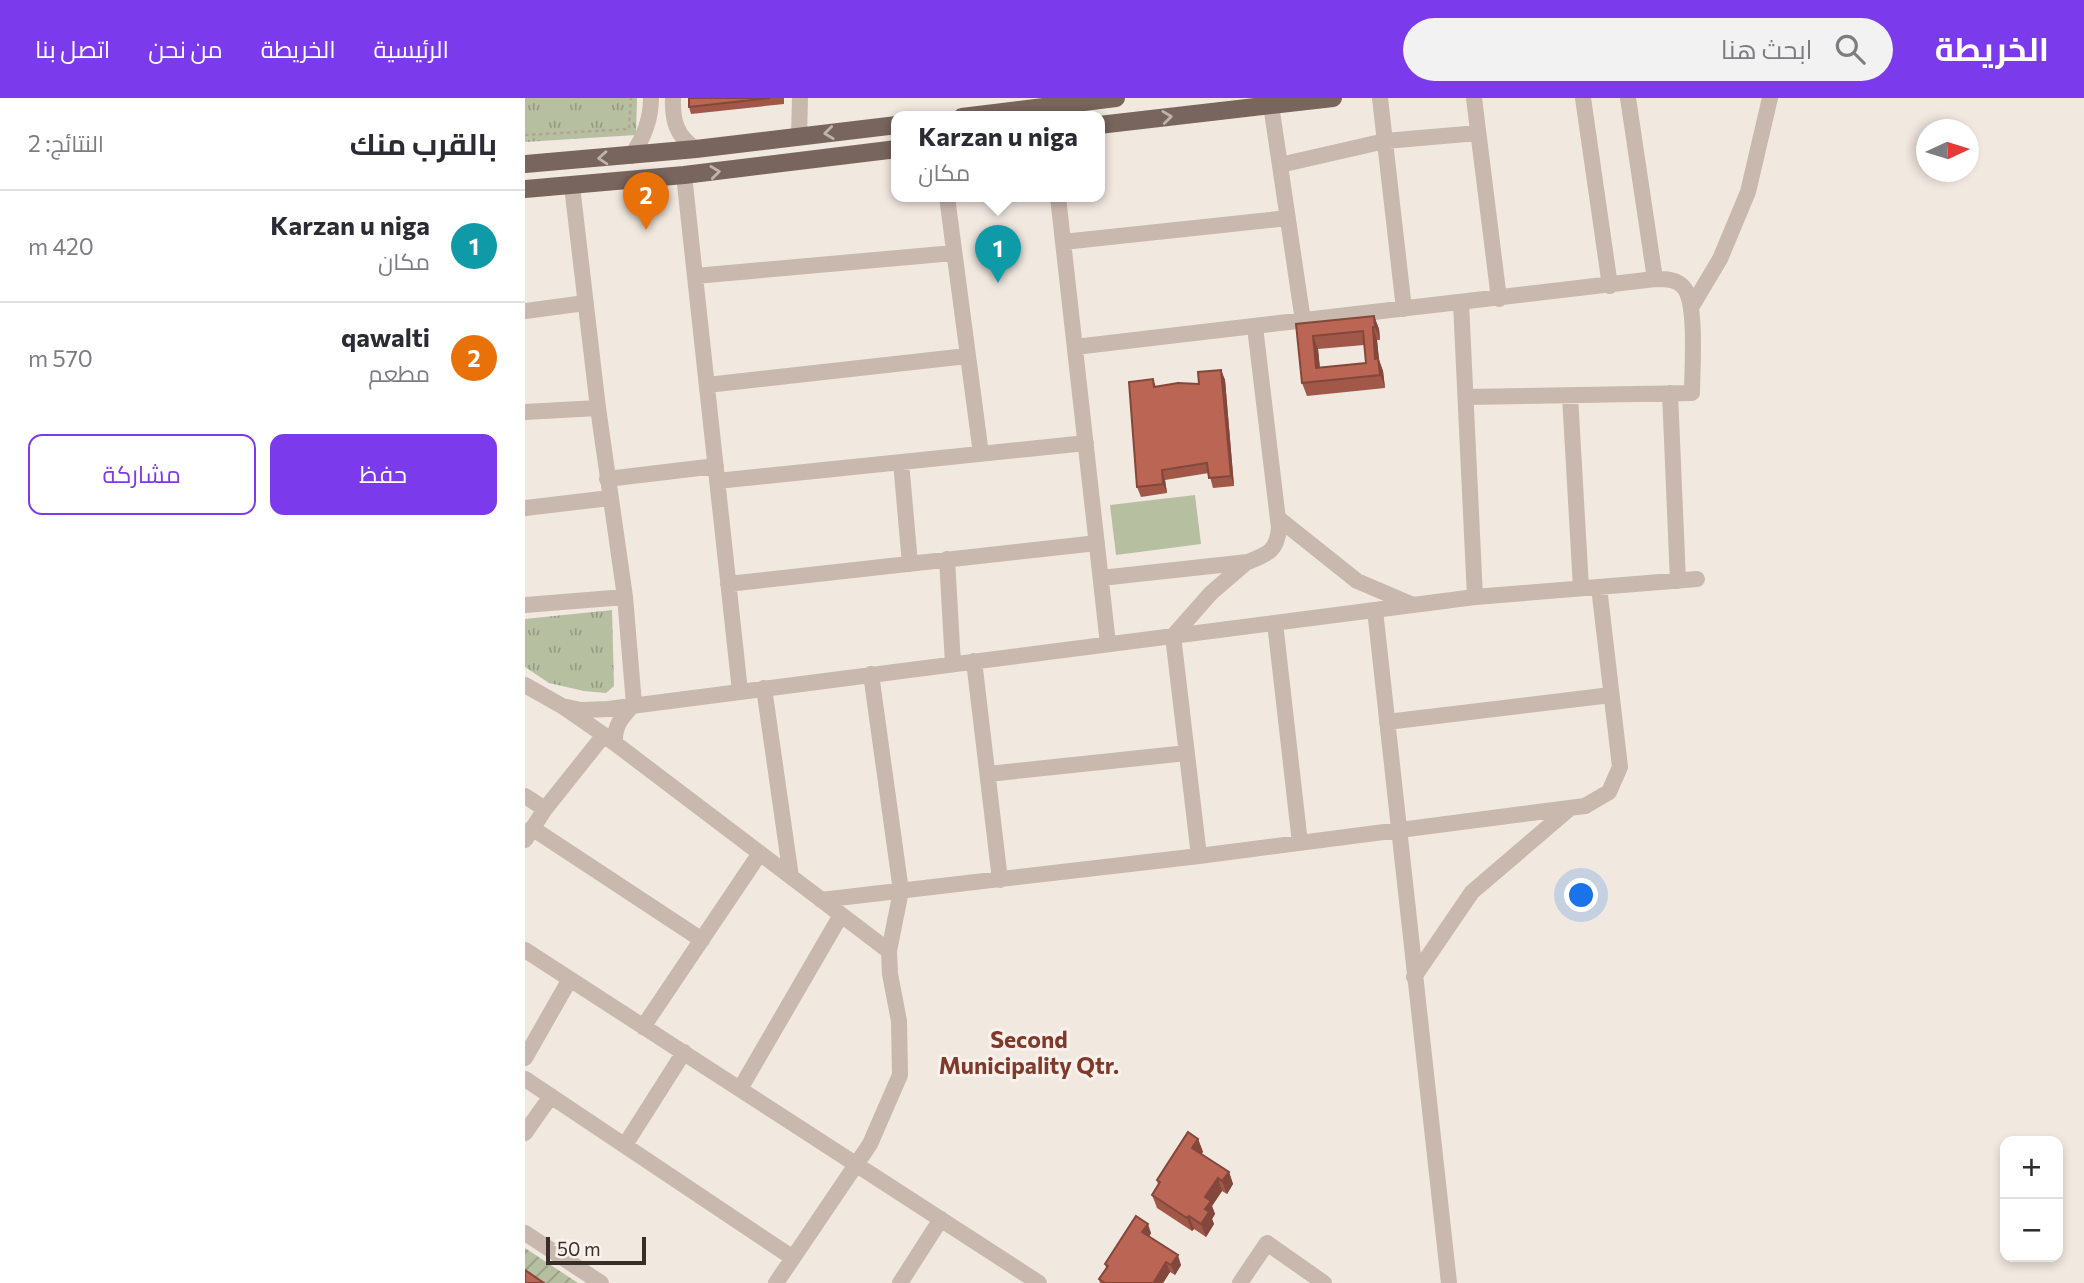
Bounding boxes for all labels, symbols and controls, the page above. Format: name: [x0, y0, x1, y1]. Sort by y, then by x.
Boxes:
search box: [1403, 18, 1893, 81]
text: الخريطة: [1935, 27, 2049, 68]
icon: search: [1831, 30, 1869, 68]
text: ابحث هنا: [1721, 33, 1813, 64]
text: اتصل بنا: [35, 34, 110, 63]
text: من نحن: [148, 34, 223, 63]
text: الخريطة: [261, 34, 336, 63]
text: الرئيسية: [374, 34, 449, 63]
one-way arrow: [1161, 110, 1173, 125]
popup: [891, 111, 1105, 202]
north arrow: [1916, 119, 1979, 182]
text: Karzan u niga: [918, 120, 1078, 151]
text: بالقرب منك: [350, 124, 497, 161]
one-way arrow: [823, 126, 835, 141]
text: النتائج: 2: [28, 129, 104, 157]
one-way arrow: [597, 150, 608, 165]
text: مكان: [918, 158, 970, 186]
one-way arrow: [709, 164, 721, 179]
pin: 2: [623, 172, 669, 230]
text: Karzan u niga: [270, 209, 430, 240]
pin: 1: [975, 225, 1021, 283]
text: 420 m: [28, 232, 94, 260]
text: 1: [469, 232, 479, 260]
text: مكان: [378, 247, 430, 275]
text: qawalti: [341, 321, 430, 352]
text: 570 m: [28, 344, 93, 372]
text: 2: [467, 344, 481, 372]
text: مطعم: [368, 359, 430, 387]
button: مشاركة: [28, 434, 256, 515]
button: حفظ: [270, 434, 497, 515]
your location: [1564, 878, 1598, 912]
district label: Second Municipality Qtr.: [939, 1025, 1119, 1079]
map controls: [2000, 1136, 2063, 1262]
button: +: [2000, 1136, 2063, 1199]
button: −: [2000, 1199, 2063, 1262]
scale bar: [546, 1234, 646, 1266]
text: 50 m: [557, 1237, 601, 1260]

